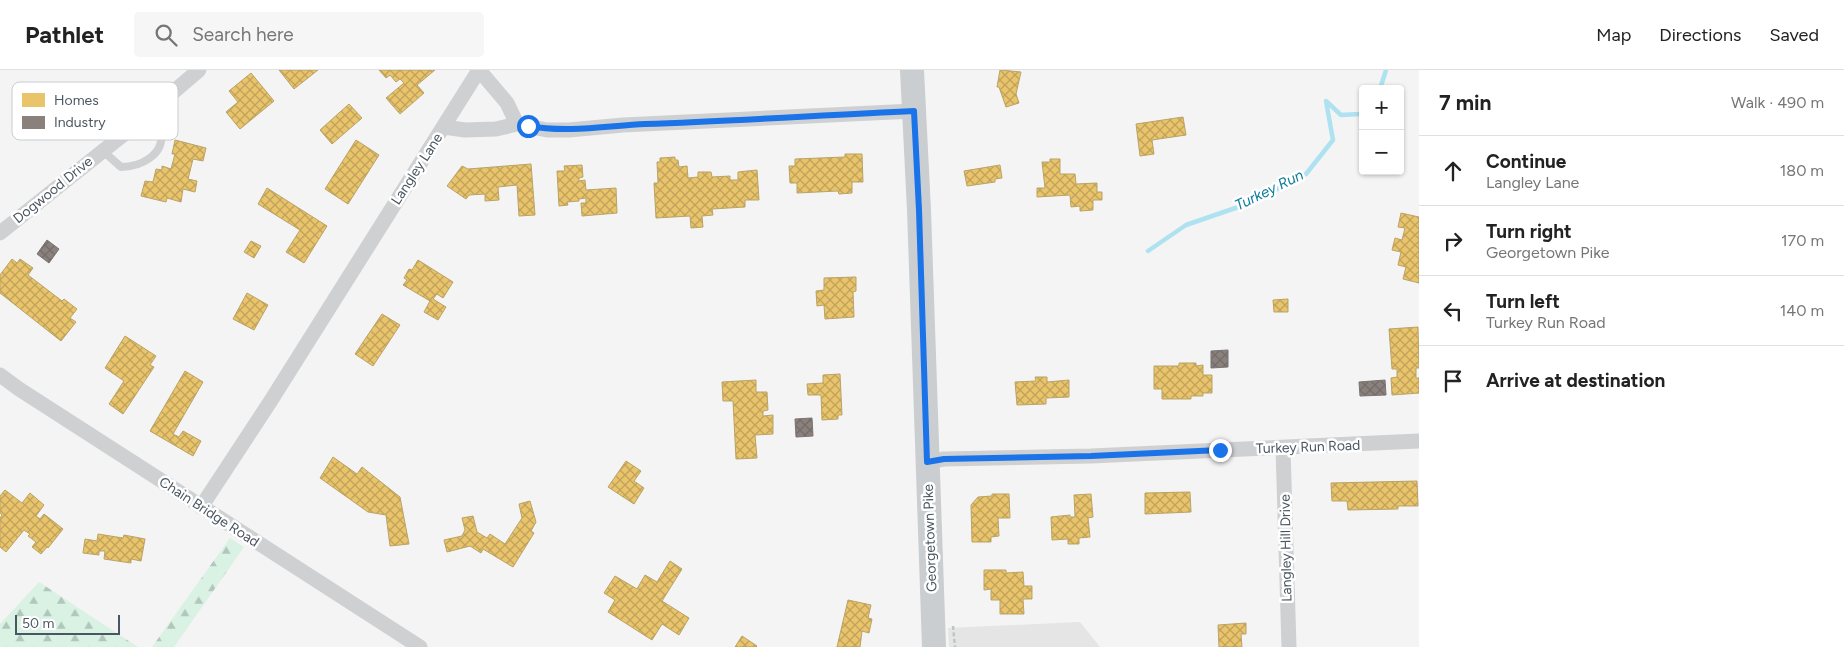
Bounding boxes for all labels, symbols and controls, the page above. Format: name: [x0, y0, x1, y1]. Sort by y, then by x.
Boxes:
search box: [134, 12, 484, 57]
text: Pathlet: [25, 20, 104, 49]
icon: search: [152, 21, 180, 49]
text: Search here: [192, 23, 294, 46]
text: Map: [1596, 24, 1631, 46]
text: Directions: [1659, 24, 1741, 46]
text: Saved: [1769, 24, 1819, 46]
legend: [12, 82, 178, 140]
map controls: [1359, 85, 1404, 175]
button: +: [1359, 85, 1404, 130]
text: 7 min: [1439, 90, 1491, 115]
text: Homes: [54, 92, 99, 109]
text: Walk · 490 m: [1731, 93, 1824, 112]
text: Industry: [54, 114, 106, 131]
route start: [517, 115, 540, 138]
street label: Langley Lane: [388, 130, 447, 208]
button: −: [1359, 130, 1404, 175]
text: Continue: [1486, 150, 1566, 173]
street label: Dogwood Drive: [10, 153, 96, 227]
icon: ahead: [1439, 157, 1467, 185]
text: 180 m: [1780, 161, 1824, 180]
water label: Turkey Run: [1232, 166, 1306, 214]
text: Langley Lane: [1486, 173, 1579, 192]
text: Turn right: [1486, 220, 1572, 243]
icon: right: [1439, 227, 1467, 255]
text: 170 m: [1781, 231, 1824, 250]
text: Georgetown Pike: [1486, 243, 1610, 262]
text: Turn left: [1486, 290, 1560, 313]
icon: left: [1439, 297, 1467, 325]
text: 140 m: [1780, 301, 1824, 320]
text: Turkey Run Road: [1486, 313, 1606, 332]
icon: arrive: [1439, 367, 1467, 395]
text: Arrive at destination: [1486, 369, 1665, 392]
street label: Turkey Run Road: [1255, 437, 1361, 457]
route end: [1209, 439, 1232, 462]
street label: Chain Bridge Road: [156, 473, 262, 551]
street label: Georgetown Pike: [920, 483, 940, 592]
street label: Langley Hill Drive: [1277, 494, 1295, 602]
scale bar: [15, 612, 120, 635]
text: 50 m: [22, 615, 54, 632]

